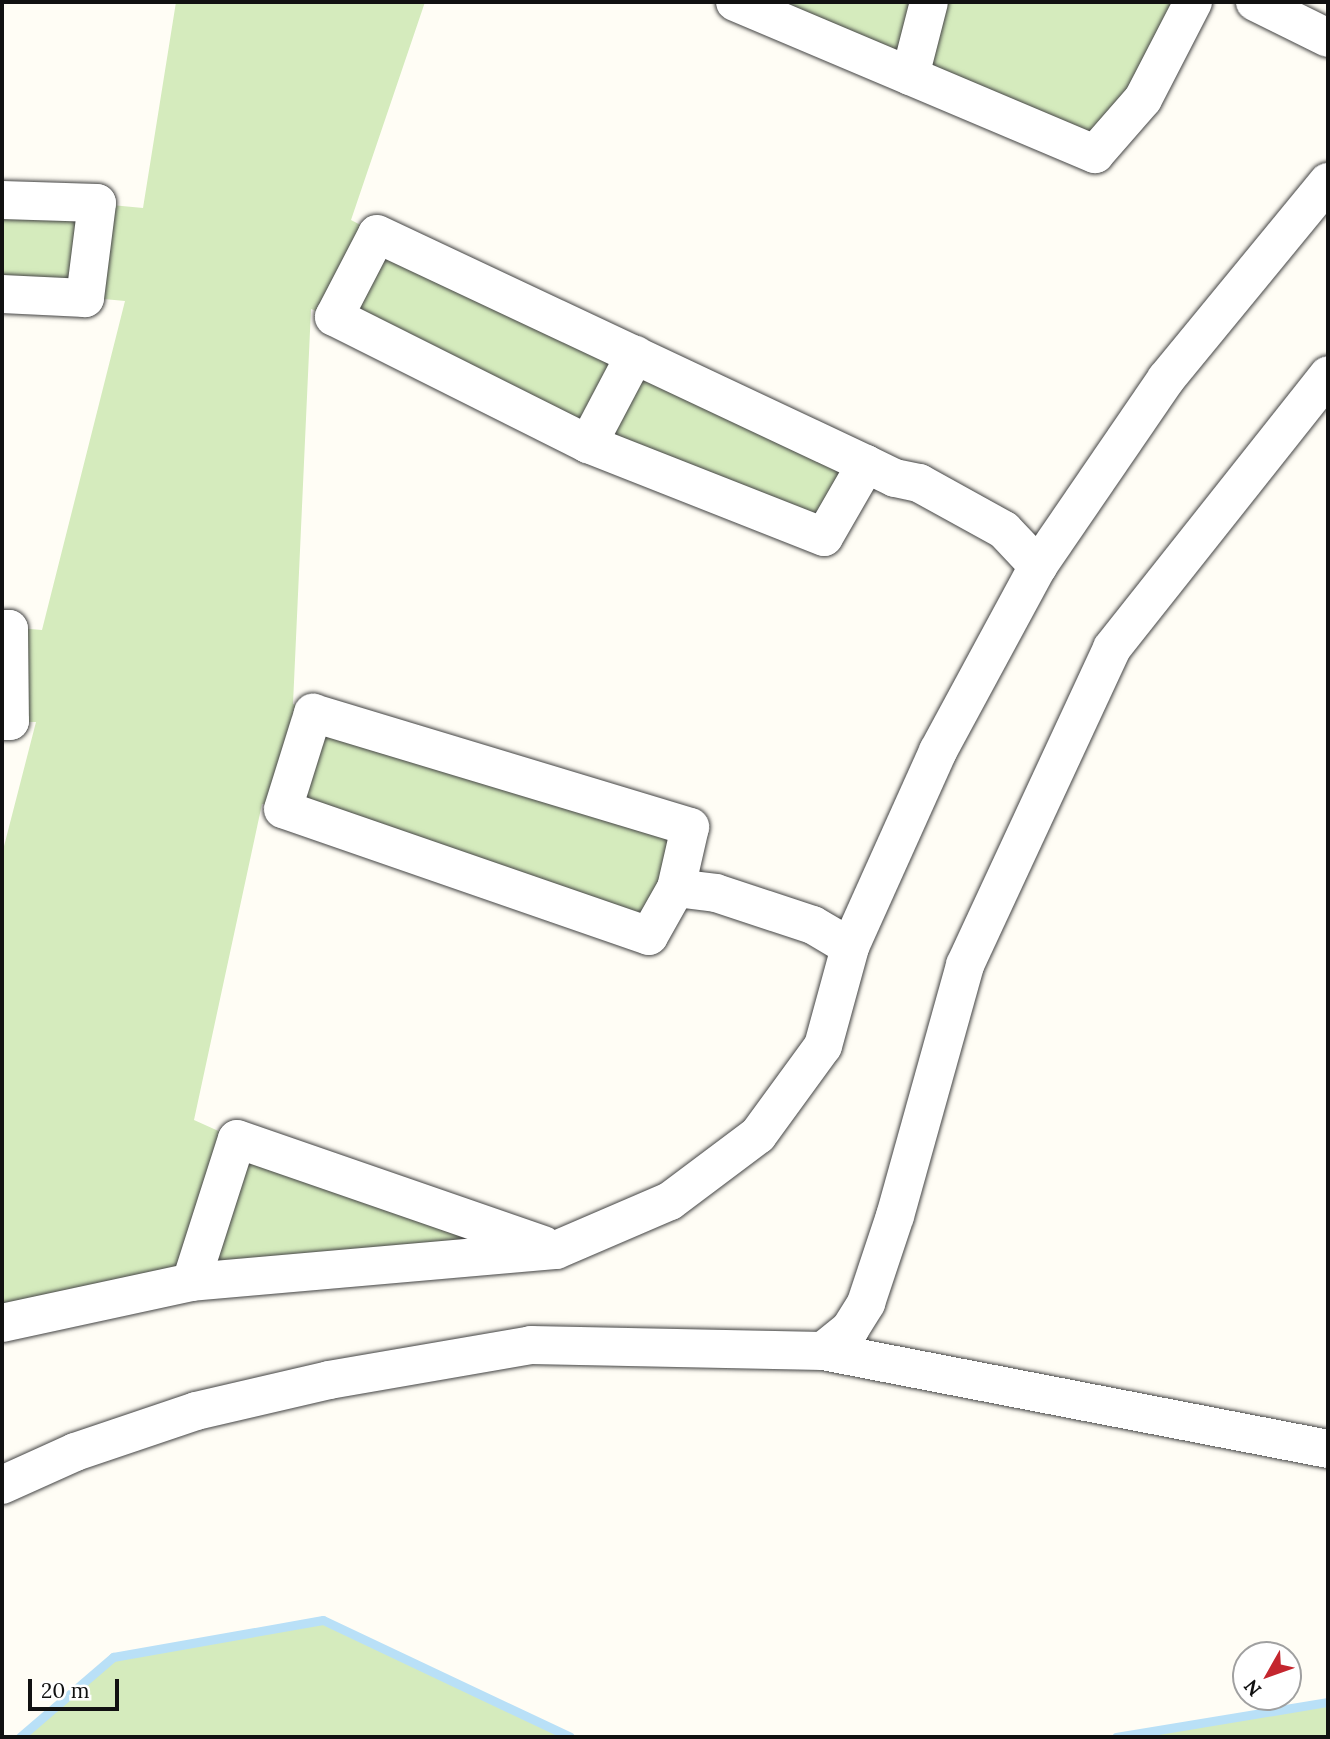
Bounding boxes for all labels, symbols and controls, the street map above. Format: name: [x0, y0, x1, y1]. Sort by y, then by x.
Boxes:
north arrow: [1232, 1641, 1302, 1711]
scale bar: [32, 1666, 122, 1710]
text: N: [1239, 1675, 1266, 1702]
text: 20 m: [41, 1677, 90, 1704]

